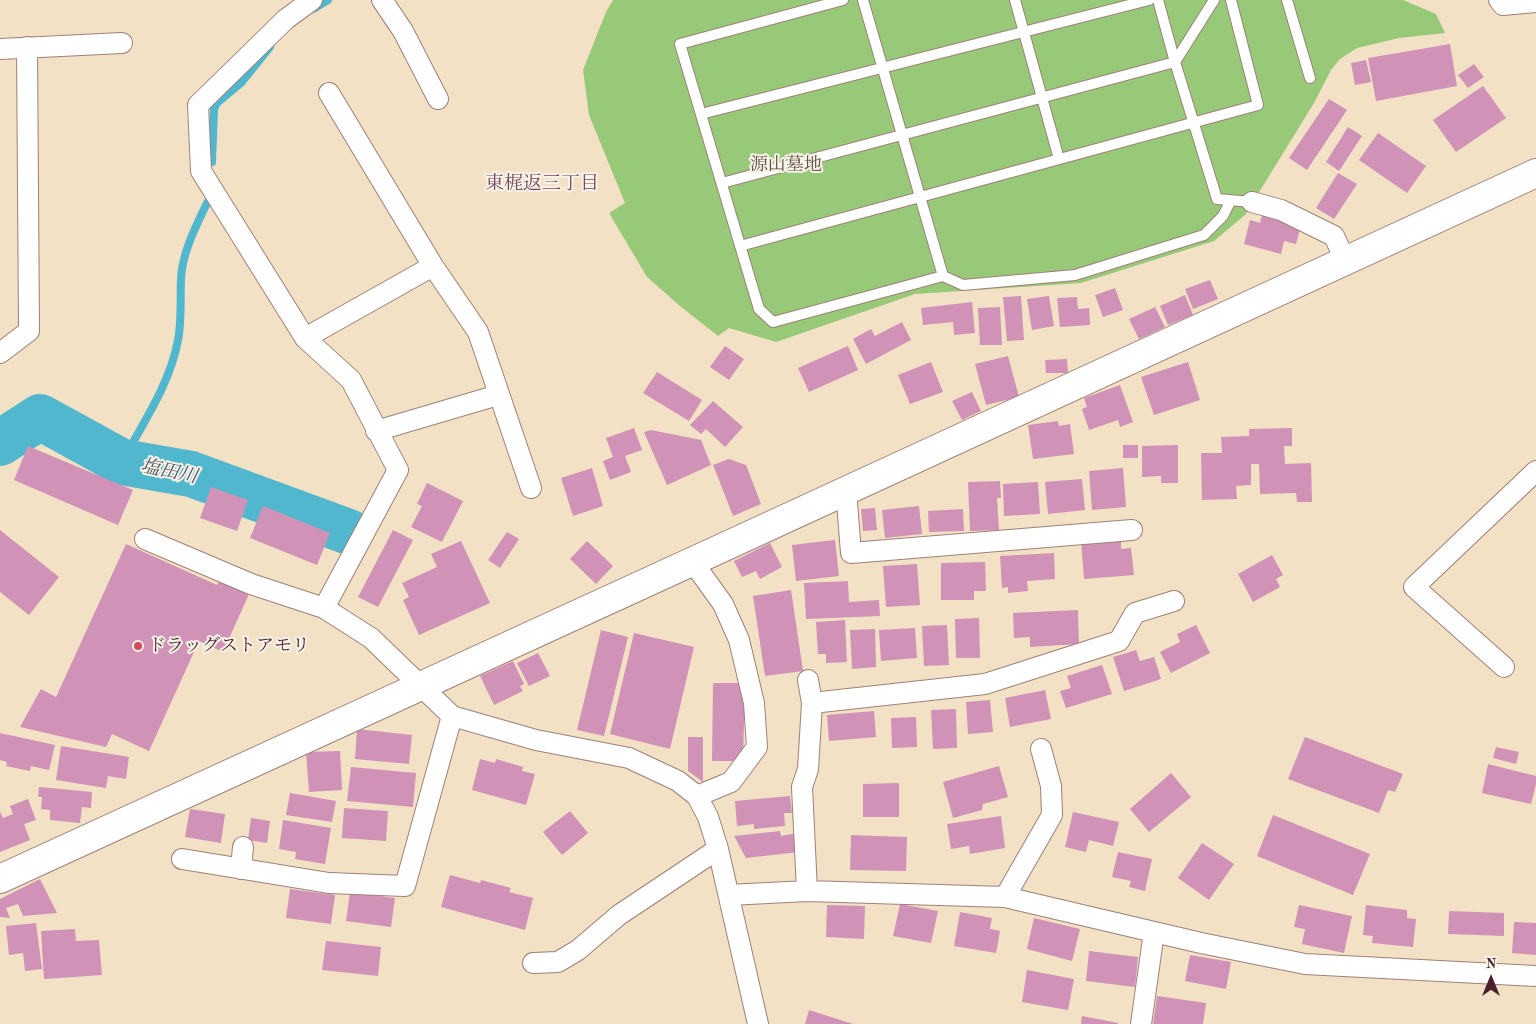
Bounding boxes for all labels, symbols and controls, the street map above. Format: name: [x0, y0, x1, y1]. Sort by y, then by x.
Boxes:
park label: 源山墓地: [750, 154, 822, 176]
district label: 東梶返三丁目: [485, 173, 599, 195]
water label: 塩田川: [139, 455, 199, 489]
place label: ドラッグストアモリ: [148, 635, 310, 657]
marker: ドラッグストアモリ: [132, 640, 144, 652]
north arrow: [1466, 954, 1516, 1004]
text: N: [1486, 957, 1496, 971]

